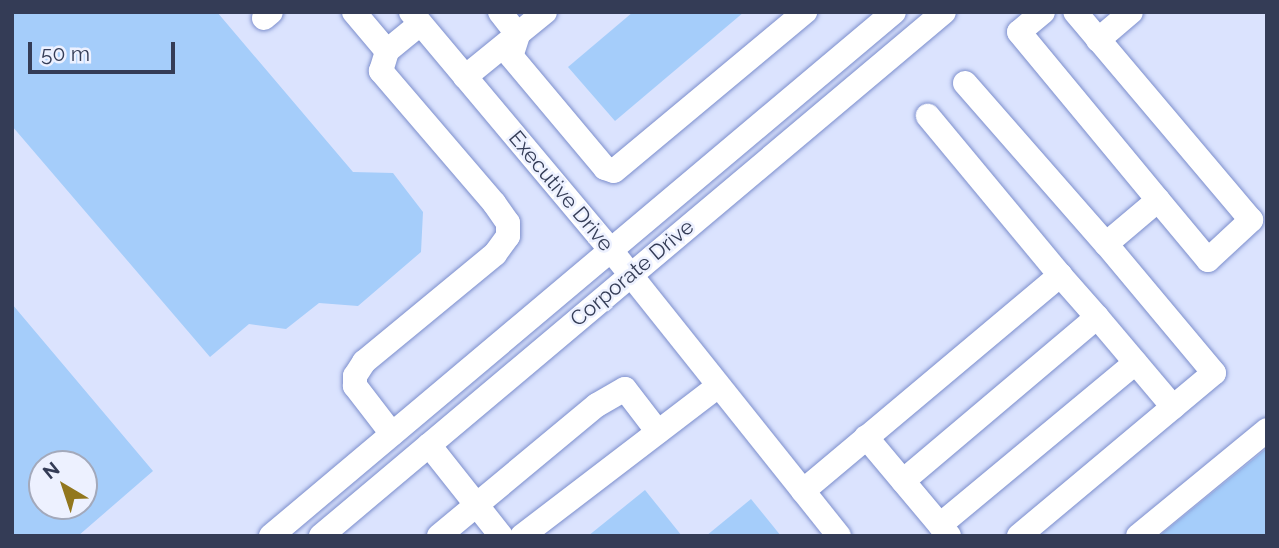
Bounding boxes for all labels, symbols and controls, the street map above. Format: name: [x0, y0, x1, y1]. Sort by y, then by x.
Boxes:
scale bar: [32, 28, 178, 72]
text: 50 m: [41, 41, 90, 66]
street label: Executive Drive: [503, 126, 619, 256]
street label: Corporate Drive: [565, 214, 699, 332]
north arrow: [28, 450, 98, 520]
text: N: [38, 457, 64, 483]

